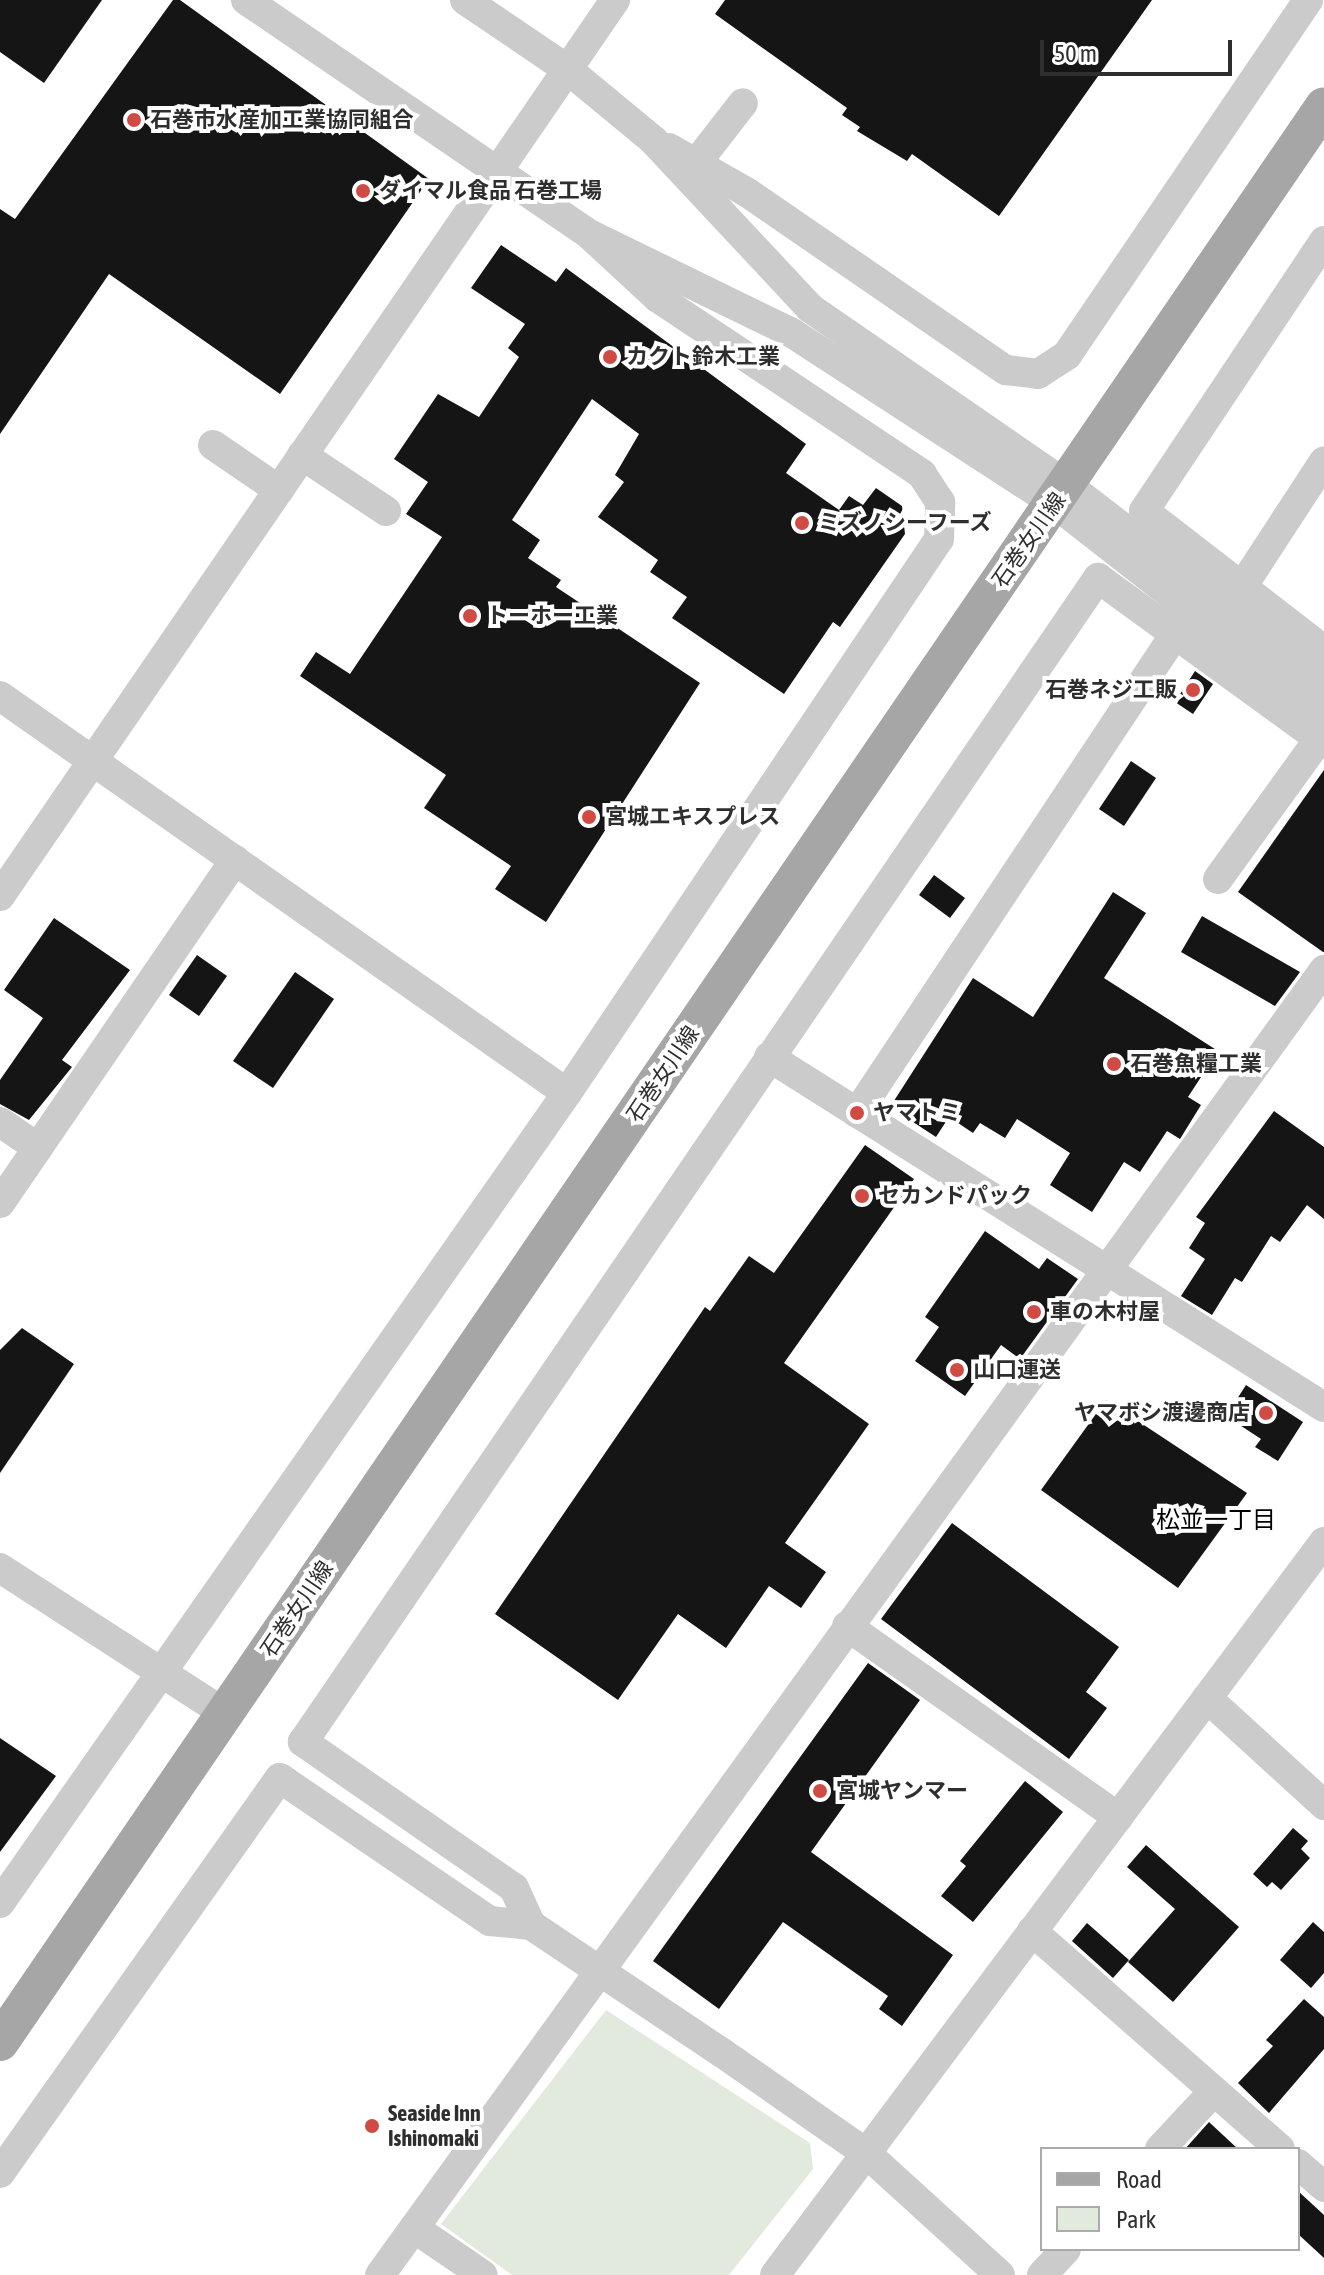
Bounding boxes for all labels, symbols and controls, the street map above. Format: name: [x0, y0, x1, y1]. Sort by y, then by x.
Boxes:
scale bar: [1044, 24, 1236, 74]
text: 50 m: [1054, 40, 1097, 67]
place label: 石巻市水産加工業協同組合: [150, 107, 414, 133]
marker: 石巻市水産加工業協同組合: [125, 111, 143, 129]
place label: ダイマル食品 石巻工場: [379, 178, 602, 204]
marker: ダイマル食品 石巻工場: [354, 182, 372, 200]
place label: カクト鈴木工業: [626, 344, 780, 370]
marker: カクト鈴木工業: [601, 348, 619, 366]
street label: 石巻女川線: [987, 487, 1071, 593]
place label: ミズノシーフーズ: [818, 510, 994, 536]
marker: ミズノシーフーズ: [793, 514, 811, 532]
place label: トーホー工業: [486, 603, 618, 629]
marker: トーホー工業: [461, 607, 479, 625]
place label: 石巻ネジ工販: [1045, 677, 1177, 703]
marker: 石巻ネジ工販: [1184, 681, 1202, 699]
place label: 宮城エキスプレス: [605, 804, 781, 830]
marker: 宮城エキスプレス: [580, 808, 598, 826]
street label: 石巻女川線: [621, 1021, 705, 1127]
place label: 石巻魚糧工業: [1130, 1051, 1262, 1077]
marker: 石巻魚糧工業: [1105, 1055, 1123, 1073]
place label: ヤマトミ: [873, 1100, 961, 1126]
marker: ヤマトミ: [848, 1104, 866, 1122]
place label: セカンドパック: [878, 1183, 1032, 1209]
marker: セカンドパック: [853, 1187, 871, 1205]
place label: 車の木村屋: [1050, 1299, 1160, 1325]
marker: 車の木村屋: [1025, 1303, 1043, 1321]
place label: 山口運送: [973, 1357, 1061, 1383]
marker: 山口運送: [948, 1361, 966, 1379]
place label: ヤマボシ渡邊商店: [1074, 1400, 1250, 1426]
marker: ヤマボシ渡邊商店: [1257, 1404, 1275, 1422]
district label: 松並一丁目: [1156, 1506, 1276, 1534]
street label: 石巻女川線: [255, 1556, 339, 1662]
place label: 宮城ヤンマー: [836, 1778, 968, 1804]
marker: 宮城ヤンマー: [811, 1782, 829, 1800]
place label: Seaside Inn Ishinomaki: [388, 2100, 481, 2152]
marker: Seaside Inn Ishinomaki: [363, 2117, 381, 2135]
legend: [1040, 2147, 1300, 2251]
text: Road: [1116, 2166, 1162, 2193]
text: Park: [1116, 2206, 1156, 2233]

